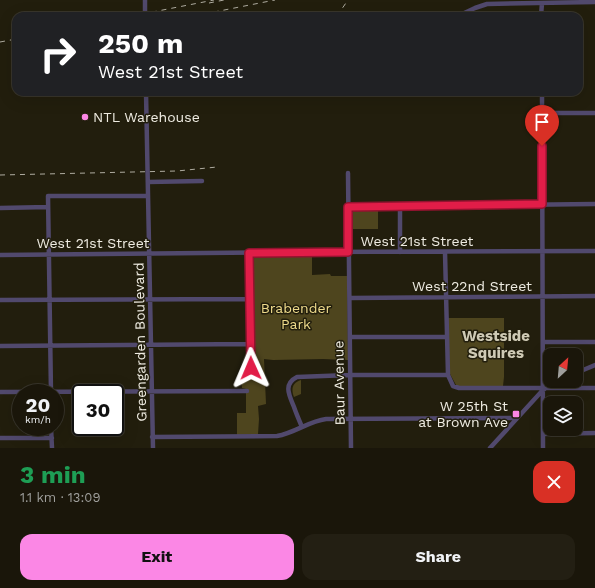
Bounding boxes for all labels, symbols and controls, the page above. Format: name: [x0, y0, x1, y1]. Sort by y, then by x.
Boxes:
text: 250 m: [98, 27, 183, 60]
icon: right: [32, 28, 84, 80]
text: West 21st Street: [98, 61, 243, 82]
pin: [525, 105, 559, 146]
place label: NTL Warehouse: [93, 109, 200, 125]
icon: arrive: [531, 111, 553, 133]
marker: NTL Warehouse: [80, 112, 90, 122]
street label: West 21st Street: [361, 233, 474, 249]
street label: West 21st Street: [37, 235, 150, 251]
street label: Greengarden Boulevard: [131, 262, 149, 422]
street label: West 22nd Street: [412, 278, 532, 294]
park label: Brabender Park: [261, 300, 332, 332]
district label: Westside Squires: [462, 327, 530, 362]
street label: Baur Avenue: [330, 340, 348, 426]
position arrow: [230, 347, 272, 389]
north arrow: [543, 348, 583, 388]
map controls: [543, 348, 583, 436]
speed limit sign: 30: [72, 384, 124, 436]
text: 20: [26, 393, 50, 417]
button: layers: [543, 396, 583, 436]
place label: W 25th St at Brown Ave: [418, 398, 508, 430]
marker: W 25th St at Brown Ave: [511, 409, 521, 419]
text: km/h: [25, 414, 51, 425]
text: 3 min: [20, 461, 86, 489]
button: close: [533, 461, 575, 503]
text: 1.1 km · 13:09: [20, 490, 100, 505]
button: Exit: [20, 534, 294, 580]
button: Share: [302, 534, 575, 580]

